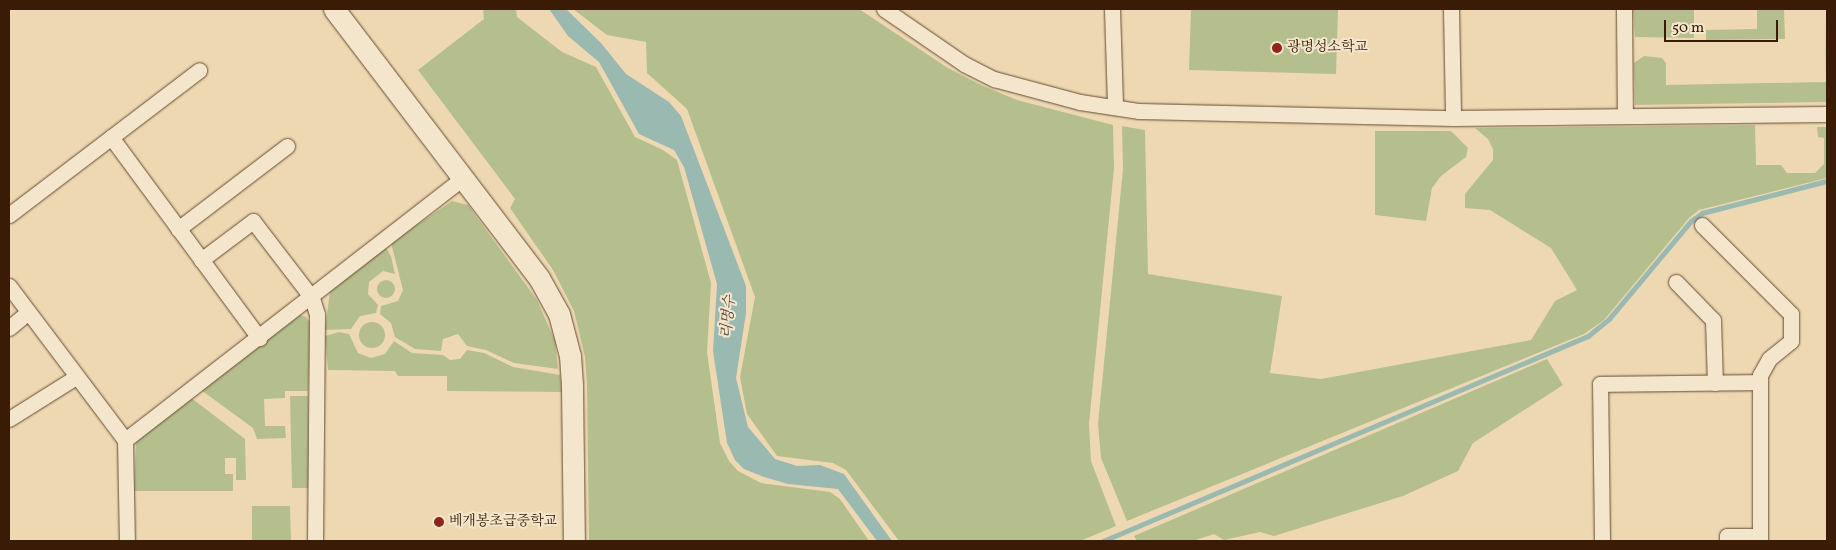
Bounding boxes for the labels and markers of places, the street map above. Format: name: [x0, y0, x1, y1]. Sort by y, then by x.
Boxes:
place label: 광명성소학교: [1287, 40, 1368, 56]
marker: 광명성소학교: [1271, 42, 1283, 54]
place label: 베개봉초급중학교: [449, 514, 557, 530]
marker: 베개봉초급중학교: [433, 516, 445, 528]

